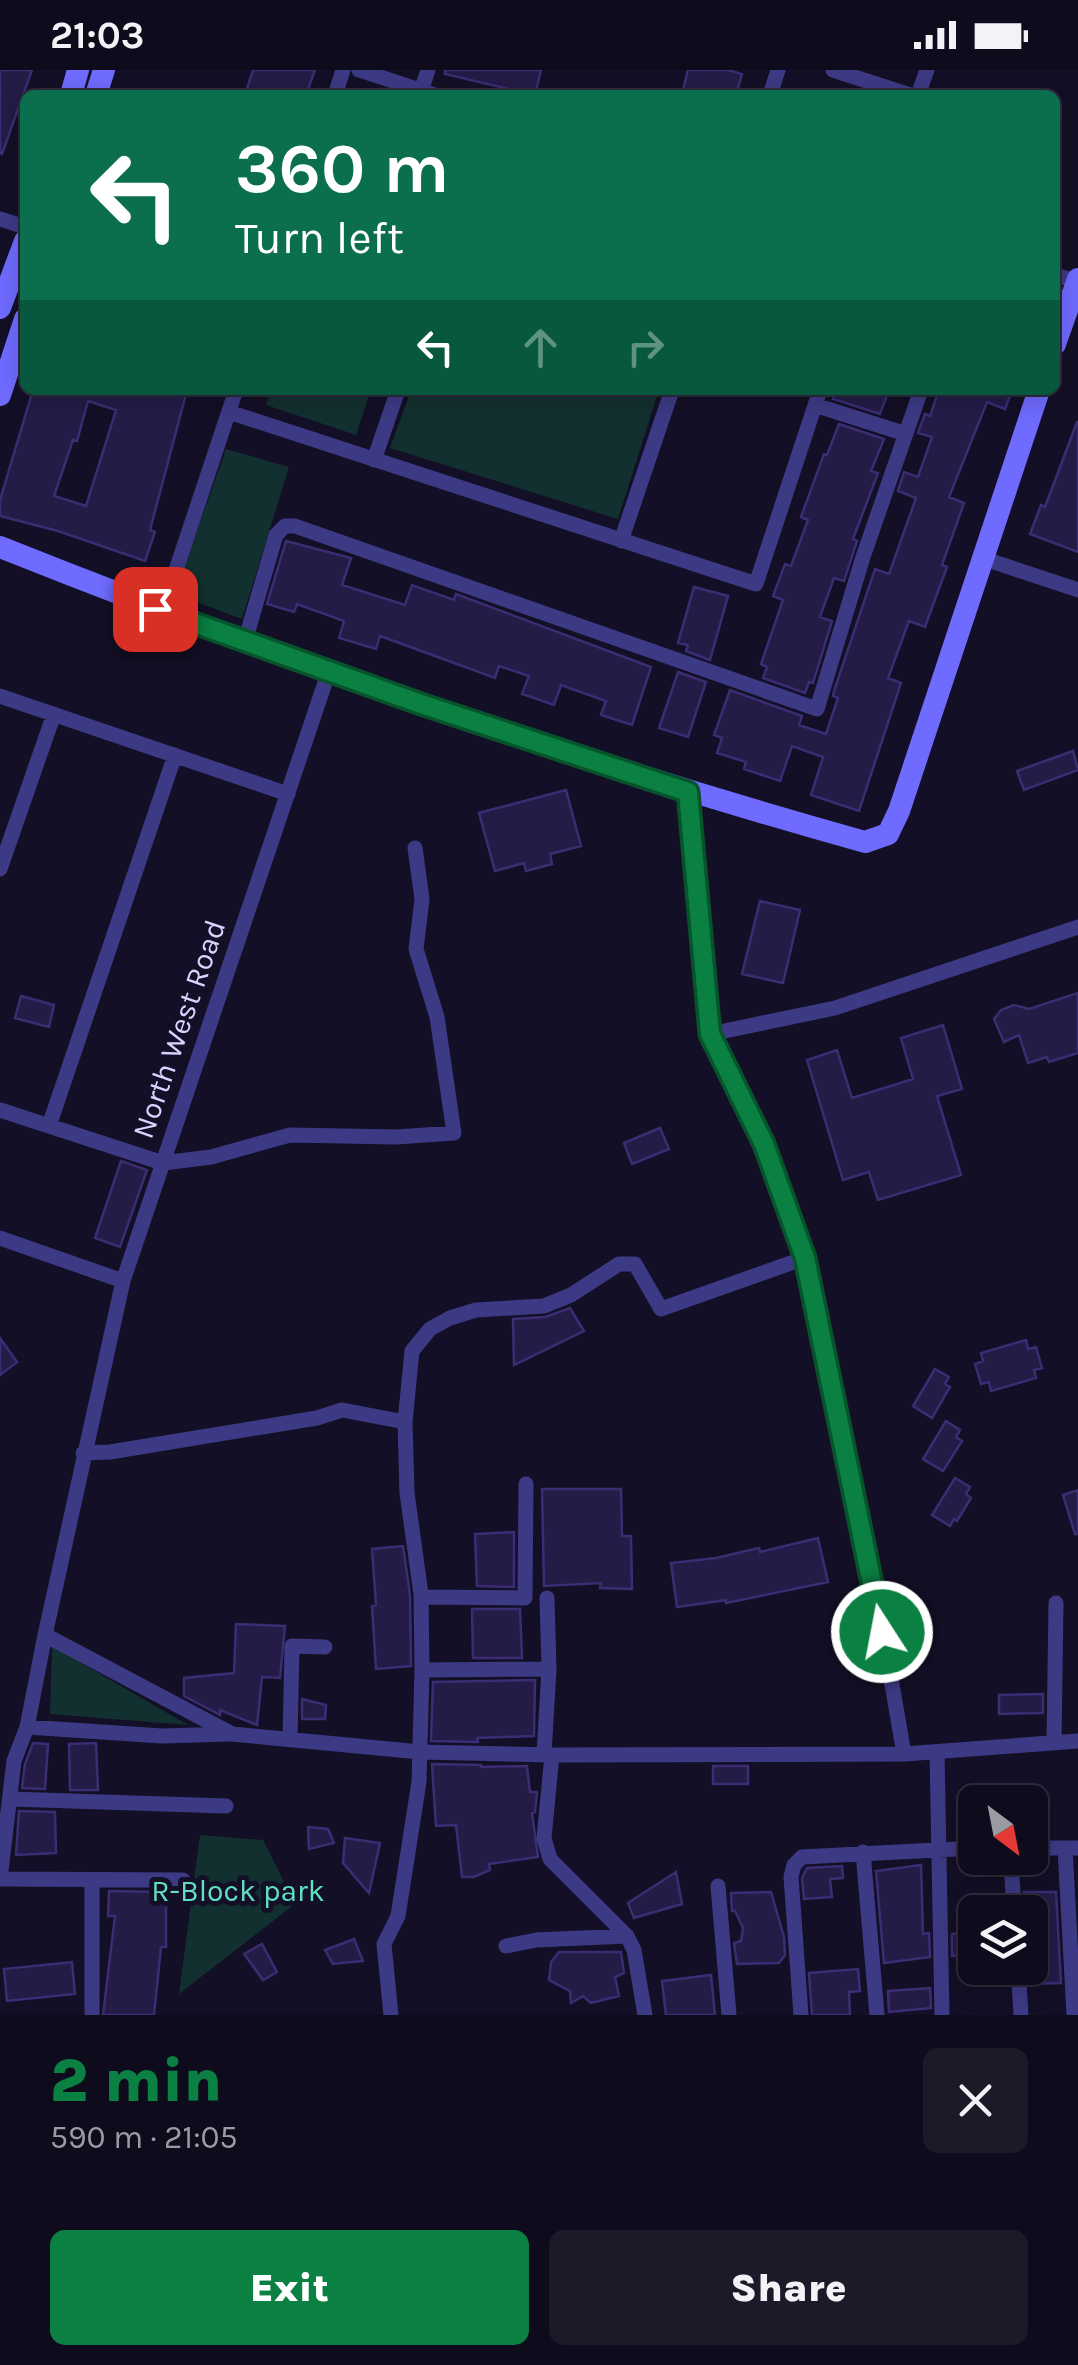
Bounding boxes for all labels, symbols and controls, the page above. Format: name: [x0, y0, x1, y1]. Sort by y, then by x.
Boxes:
text: 21:03: [50, 13, 144, 58]
text: 360 m: [235, 128, 449, 210]
icon: left: [70, 130, 200, 260]
text: Turn left: [235, 212, 404, 264]
icon: left: [408, 320, 463, 375]
icon: ahead: [513, 320, 568, 375]
icon: right: [618, 320, 673, 375]
pin: [113, 567, 198, 652]
icon: arrive: [128, 582, 183, 637]
street label: North West Road: [125, 915, 233, 1143]
position arrow: [830, 1580, 934, 1684]
north arrow: [958, 1785, 1048, 1875]
map controls: [958, 1785, 1048, 1985]
park label: R-Block park: [151, 1873, 325, 1909]
button: layers: [958, 1895, 1048, 1985]
text: 2 min: [50, 2046, 222, 2116]
button: close: [923, 2048, 1028, 2153]
text: 590 m · 21:05: [50, 2119, 238, 2156]
button: Exit: [50, 2230, 529, 2345]
button: Share: [549, 2230, 1028, 2345]

